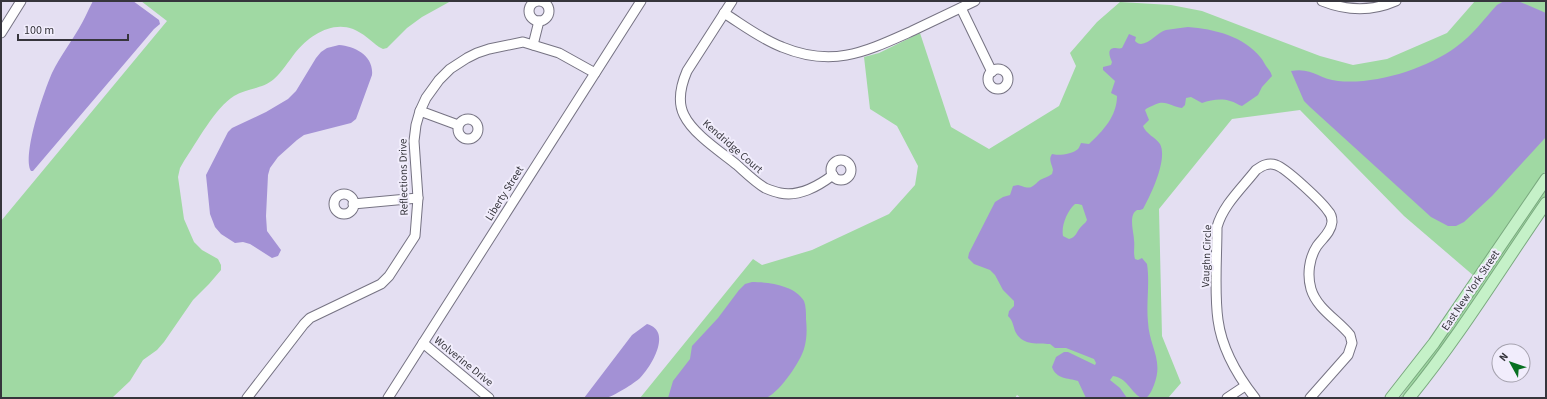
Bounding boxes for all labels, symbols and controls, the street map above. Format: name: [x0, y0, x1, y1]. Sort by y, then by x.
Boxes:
scale bar: [18, 16, 128, 42]
text: 100 m: [24, 22, 54, 39]
street label: Kendridge Court: [699, 116, 766, 177]
street label: Reflections Drive: [395, 138, 412, 216]
street label: Liberty Street: [482, 163, 527, 224]
street label: Vaughn Circle: [1198, 224, 1215, 288]
street label: East New York Street: [1438, 247, 1503, 334]
street label: Wolverine Drive: [431, 333, 497, 390]
north arrow: [1491, 343, 1531, 383]
text: N: [1496, 349, 1512, 365]

